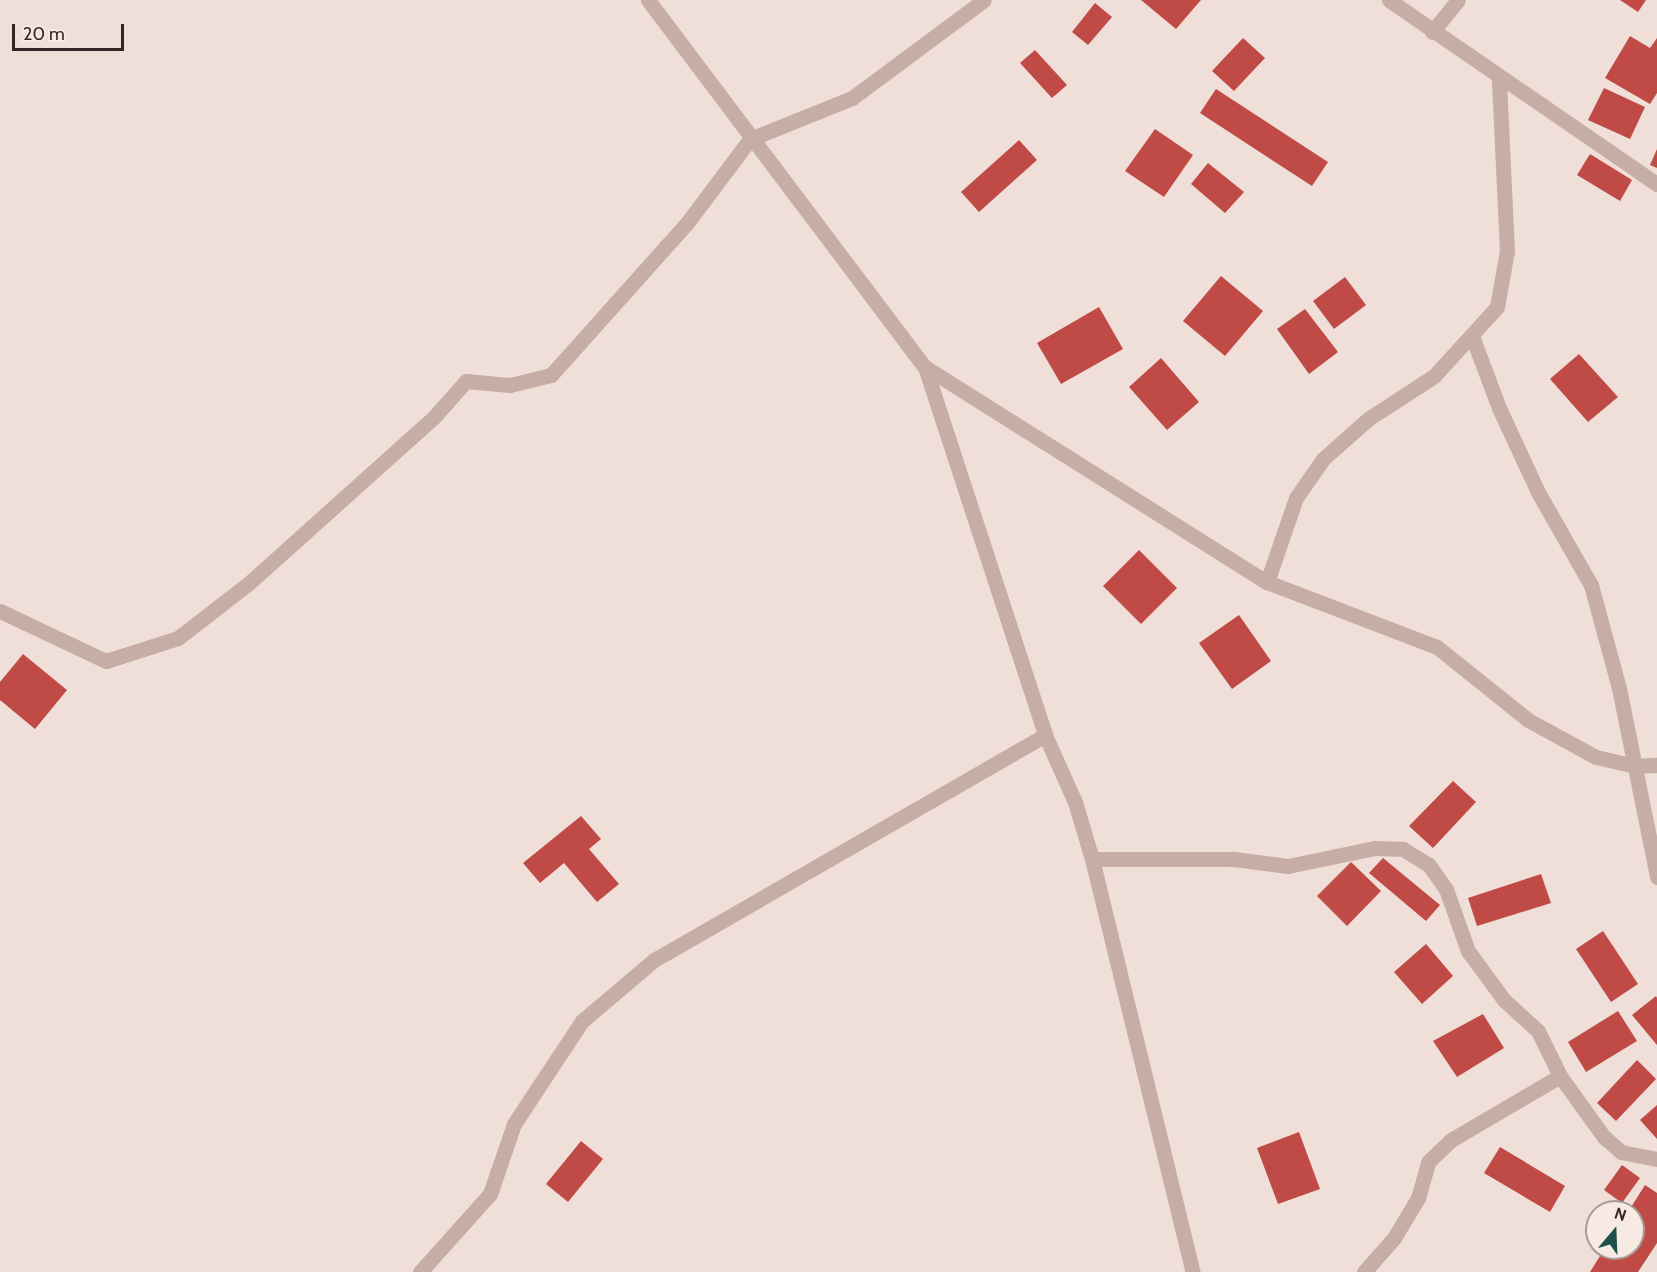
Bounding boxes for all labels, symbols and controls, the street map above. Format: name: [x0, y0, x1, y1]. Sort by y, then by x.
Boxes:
scale bar: [15, 12, 128, 50]
text: 20 m: [23, 23, 65, 45]
north arrow: [1585, 1200, 1645, 1260]
text: N: [1612, 1204, 1629, 1225]

